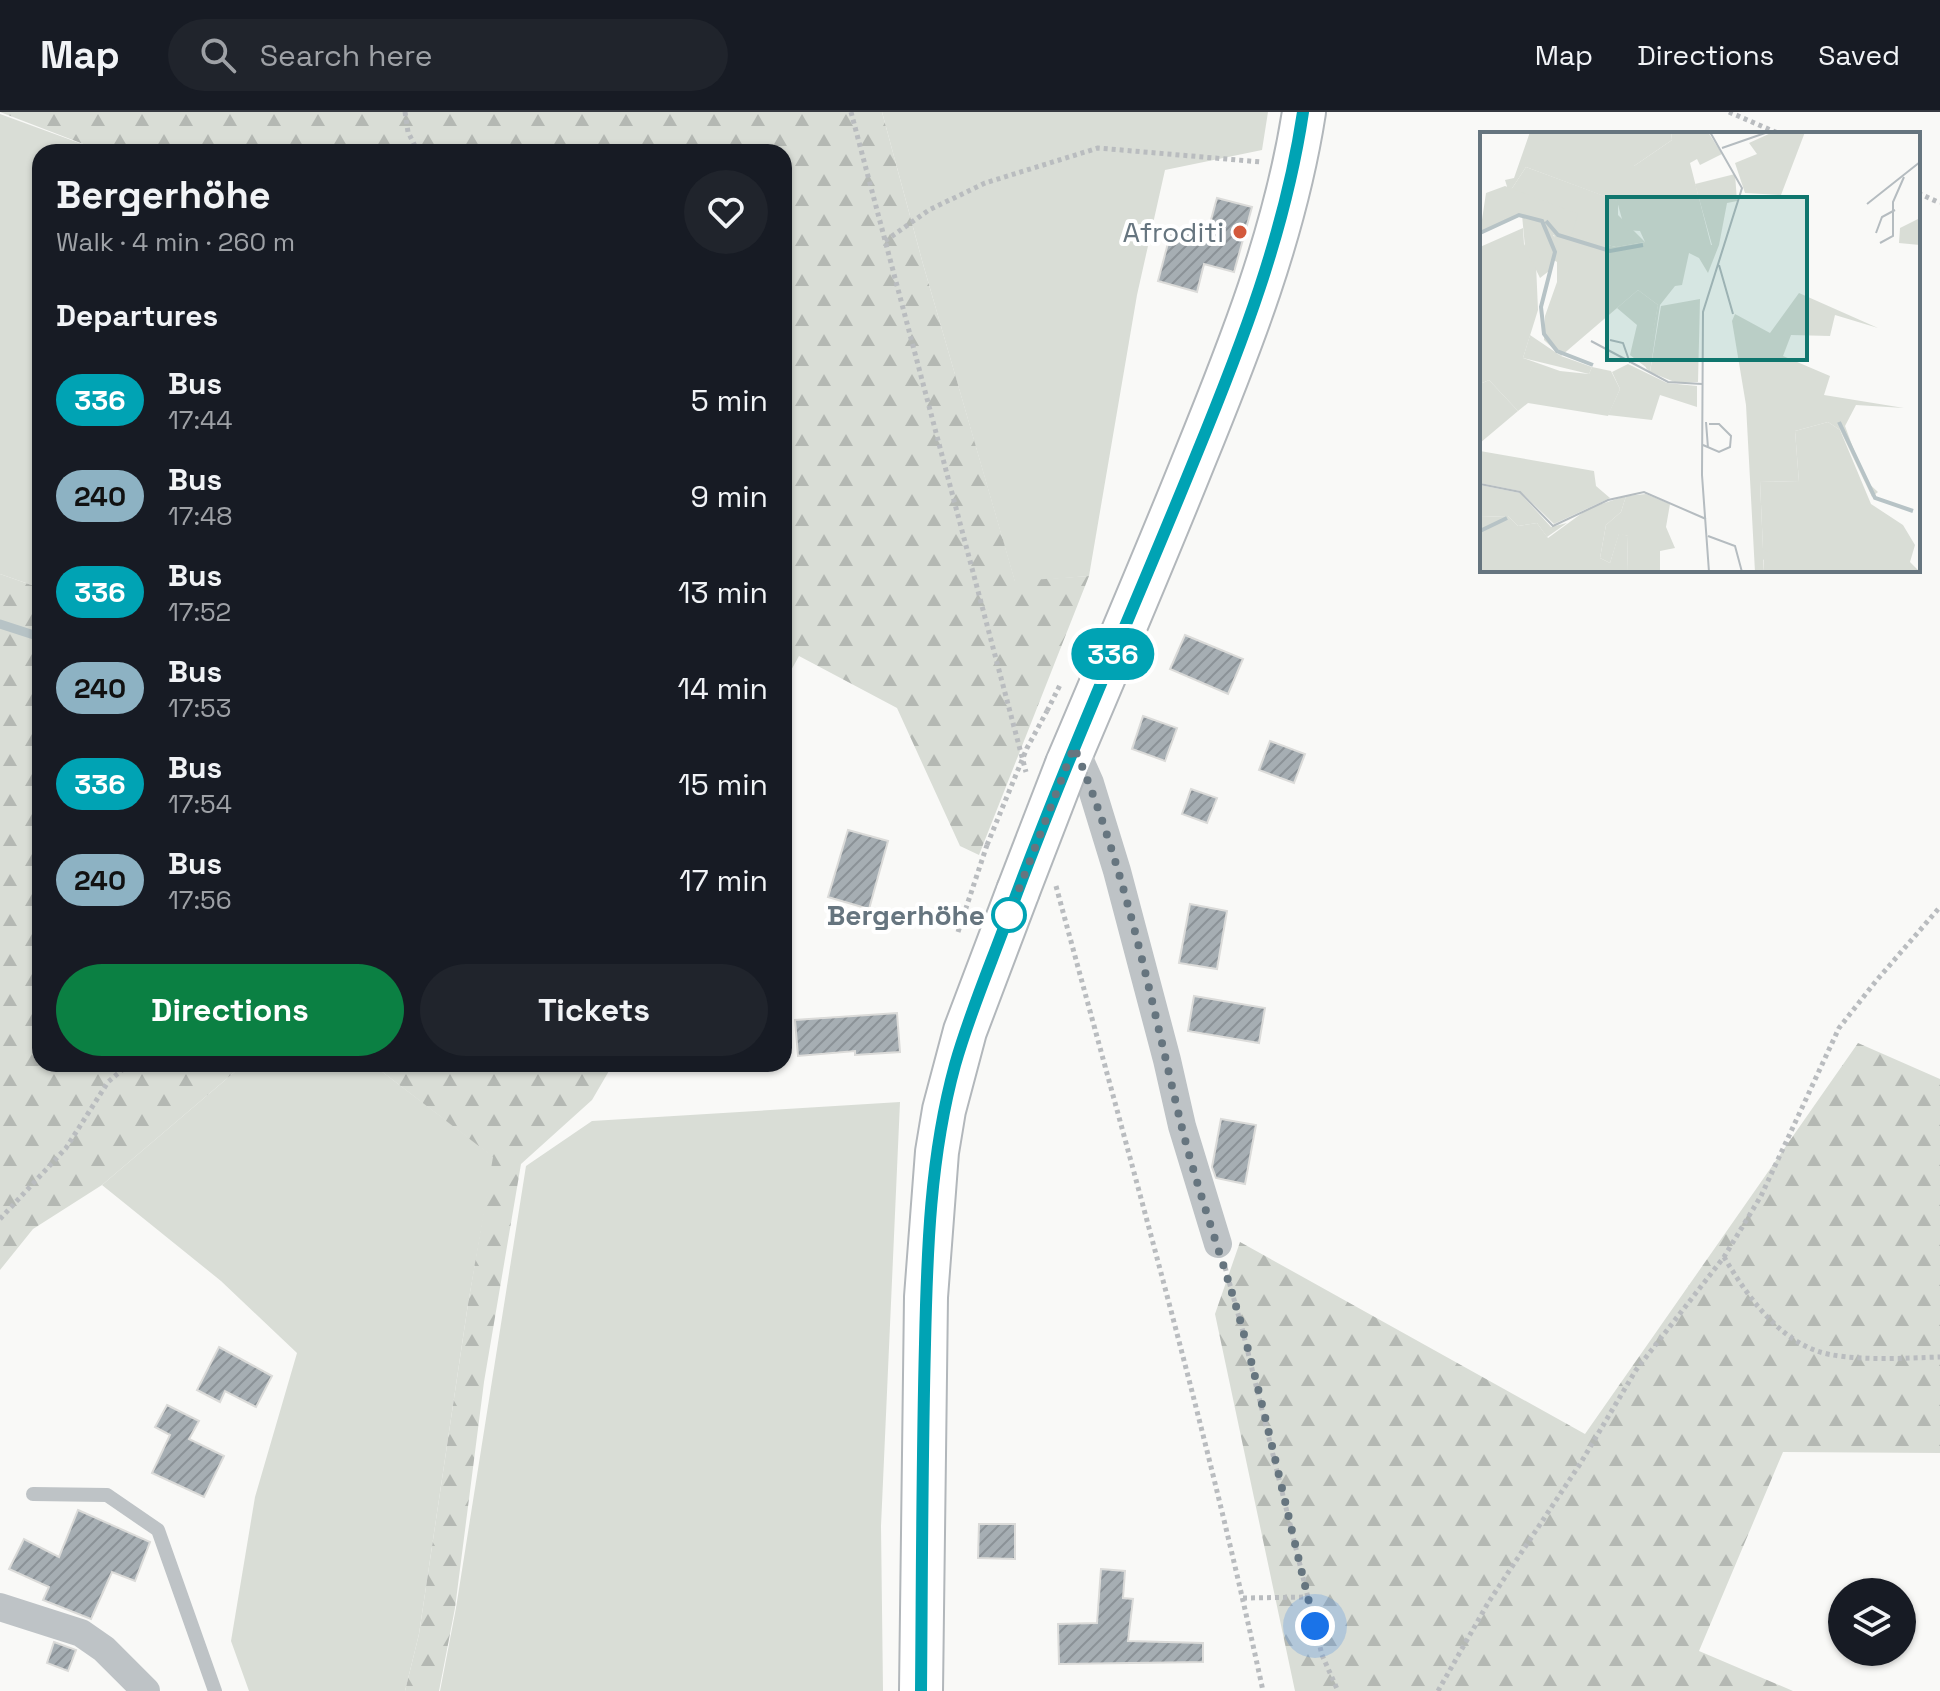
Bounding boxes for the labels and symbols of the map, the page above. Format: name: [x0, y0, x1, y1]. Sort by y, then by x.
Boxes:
inset map: [1480, 132, 1920, 572]
place label: Afroditi: [1123, 214, 1224, 250]
marker: Afroditi: [1231, 223, 1249, 241]
line badge: 336: [1067, 628, 1159, 680]
place label: Bergerhöhe: [827, 897, 985, 933]
marker: Bergerhöhe: [992, 898, 1026, 932]
your location: [1295, 1606, 1335, 1646]

